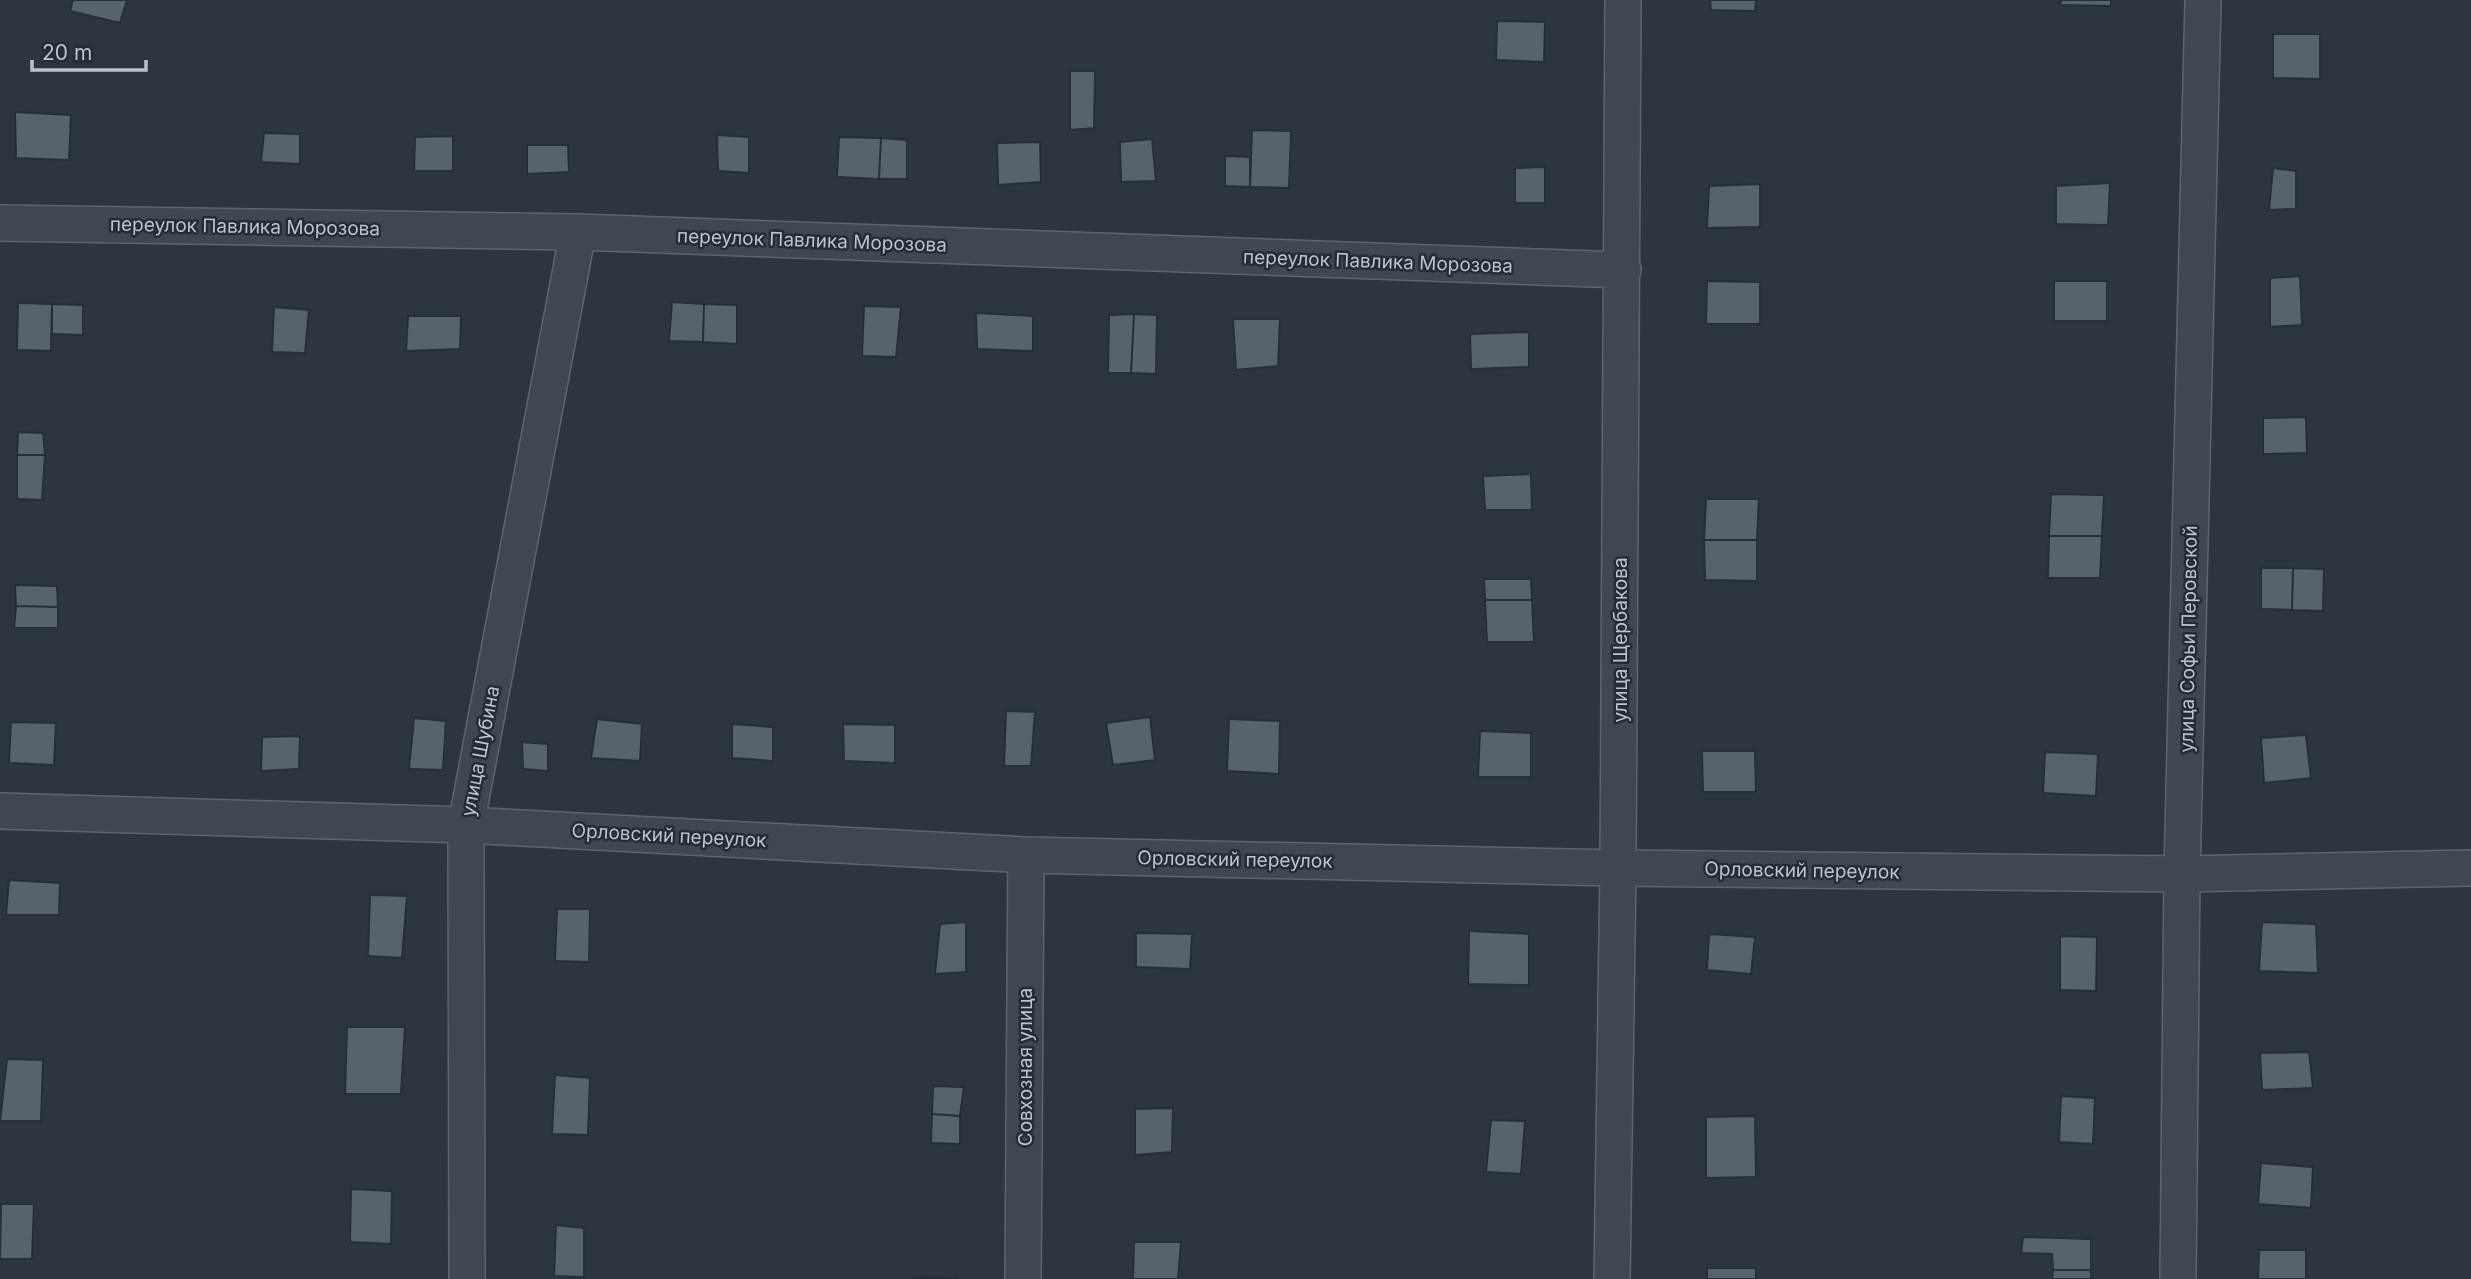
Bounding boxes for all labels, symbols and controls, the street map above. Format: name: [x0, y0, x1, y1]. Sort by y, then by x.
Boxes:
scale bar: [32, 28, 145, 72]
text: 20 m: [42, 40, 92, 65]
street label: переулок Павлика Морозова: [110, 213, 380, 240]
street label: переулок Павлика Морозова: [677, 224, 947, 257]
street label: переулок Павлика Морозова: [1243, 245, 1513, 278]
street label: улица Софьи Перовской: [2175, 525, 2202, 753]
street label: улица Щербакова: [1609, 557, 1632, 723]
street label: улица Шубина: [457, 684, 504, 818]
street label: Орловский переулок: [571, 819, 768, 852]
street label: Орловский переулок: [1137, 846, 1333, 873]
street label: Орловский переулок: [1704, 857, 1900, 884]
street label: Совхозная улица: [1014, 988, 1037, 1146]

